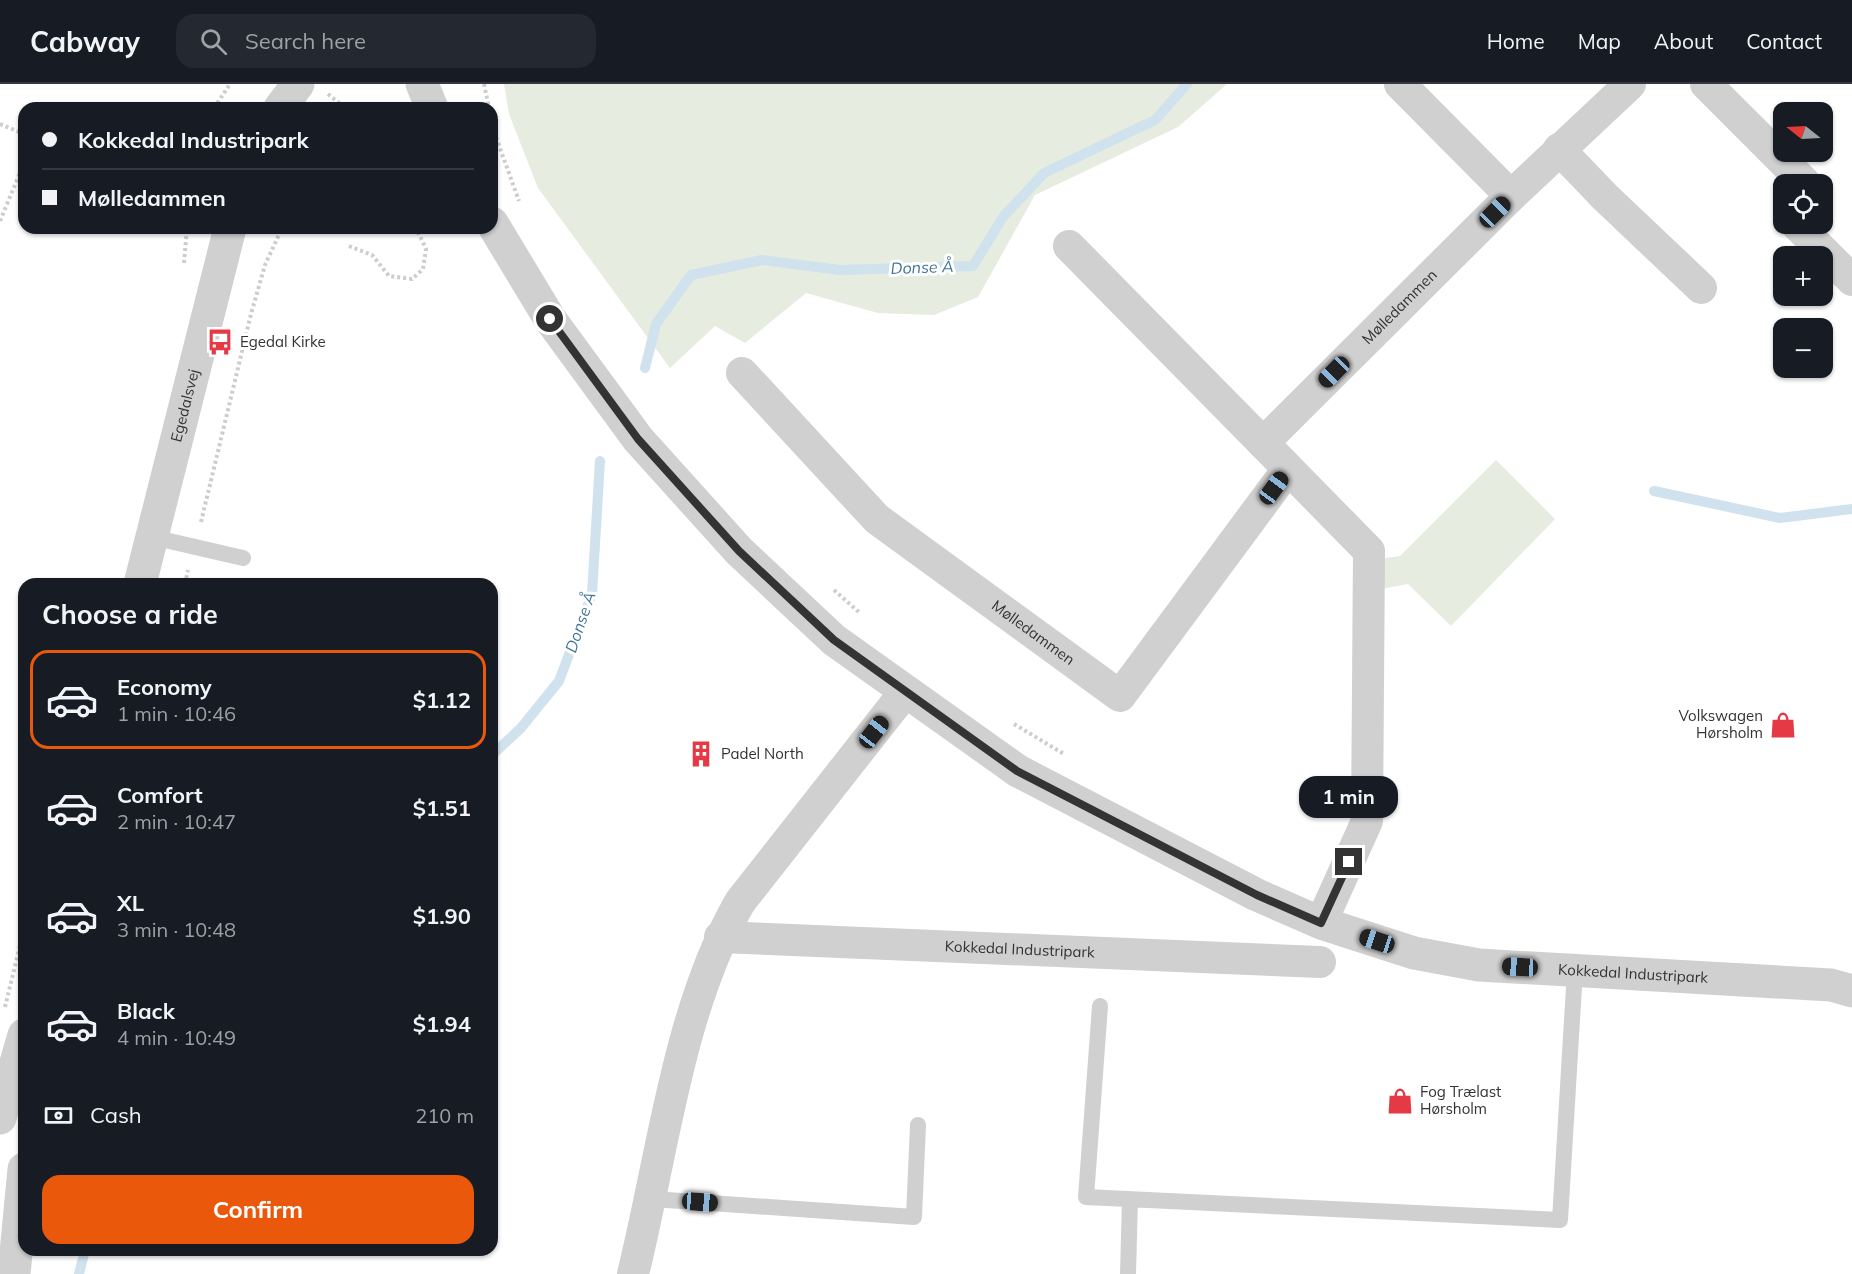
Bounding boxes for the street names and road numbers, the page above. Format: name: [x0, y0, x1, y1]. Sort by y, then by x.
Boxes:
street label: Mølledammen: [1358, 265, 1441, 348]
street label: Egedalsvej: [166, 367, 203, 444]
street label: Mølledammen: [988, 596, 1079, 669]
street label: Kokkedal Industripark: [944, 936, 1095, 962]
street label: Kokkedal Industripark: [1558, 960, 1709, 987]

